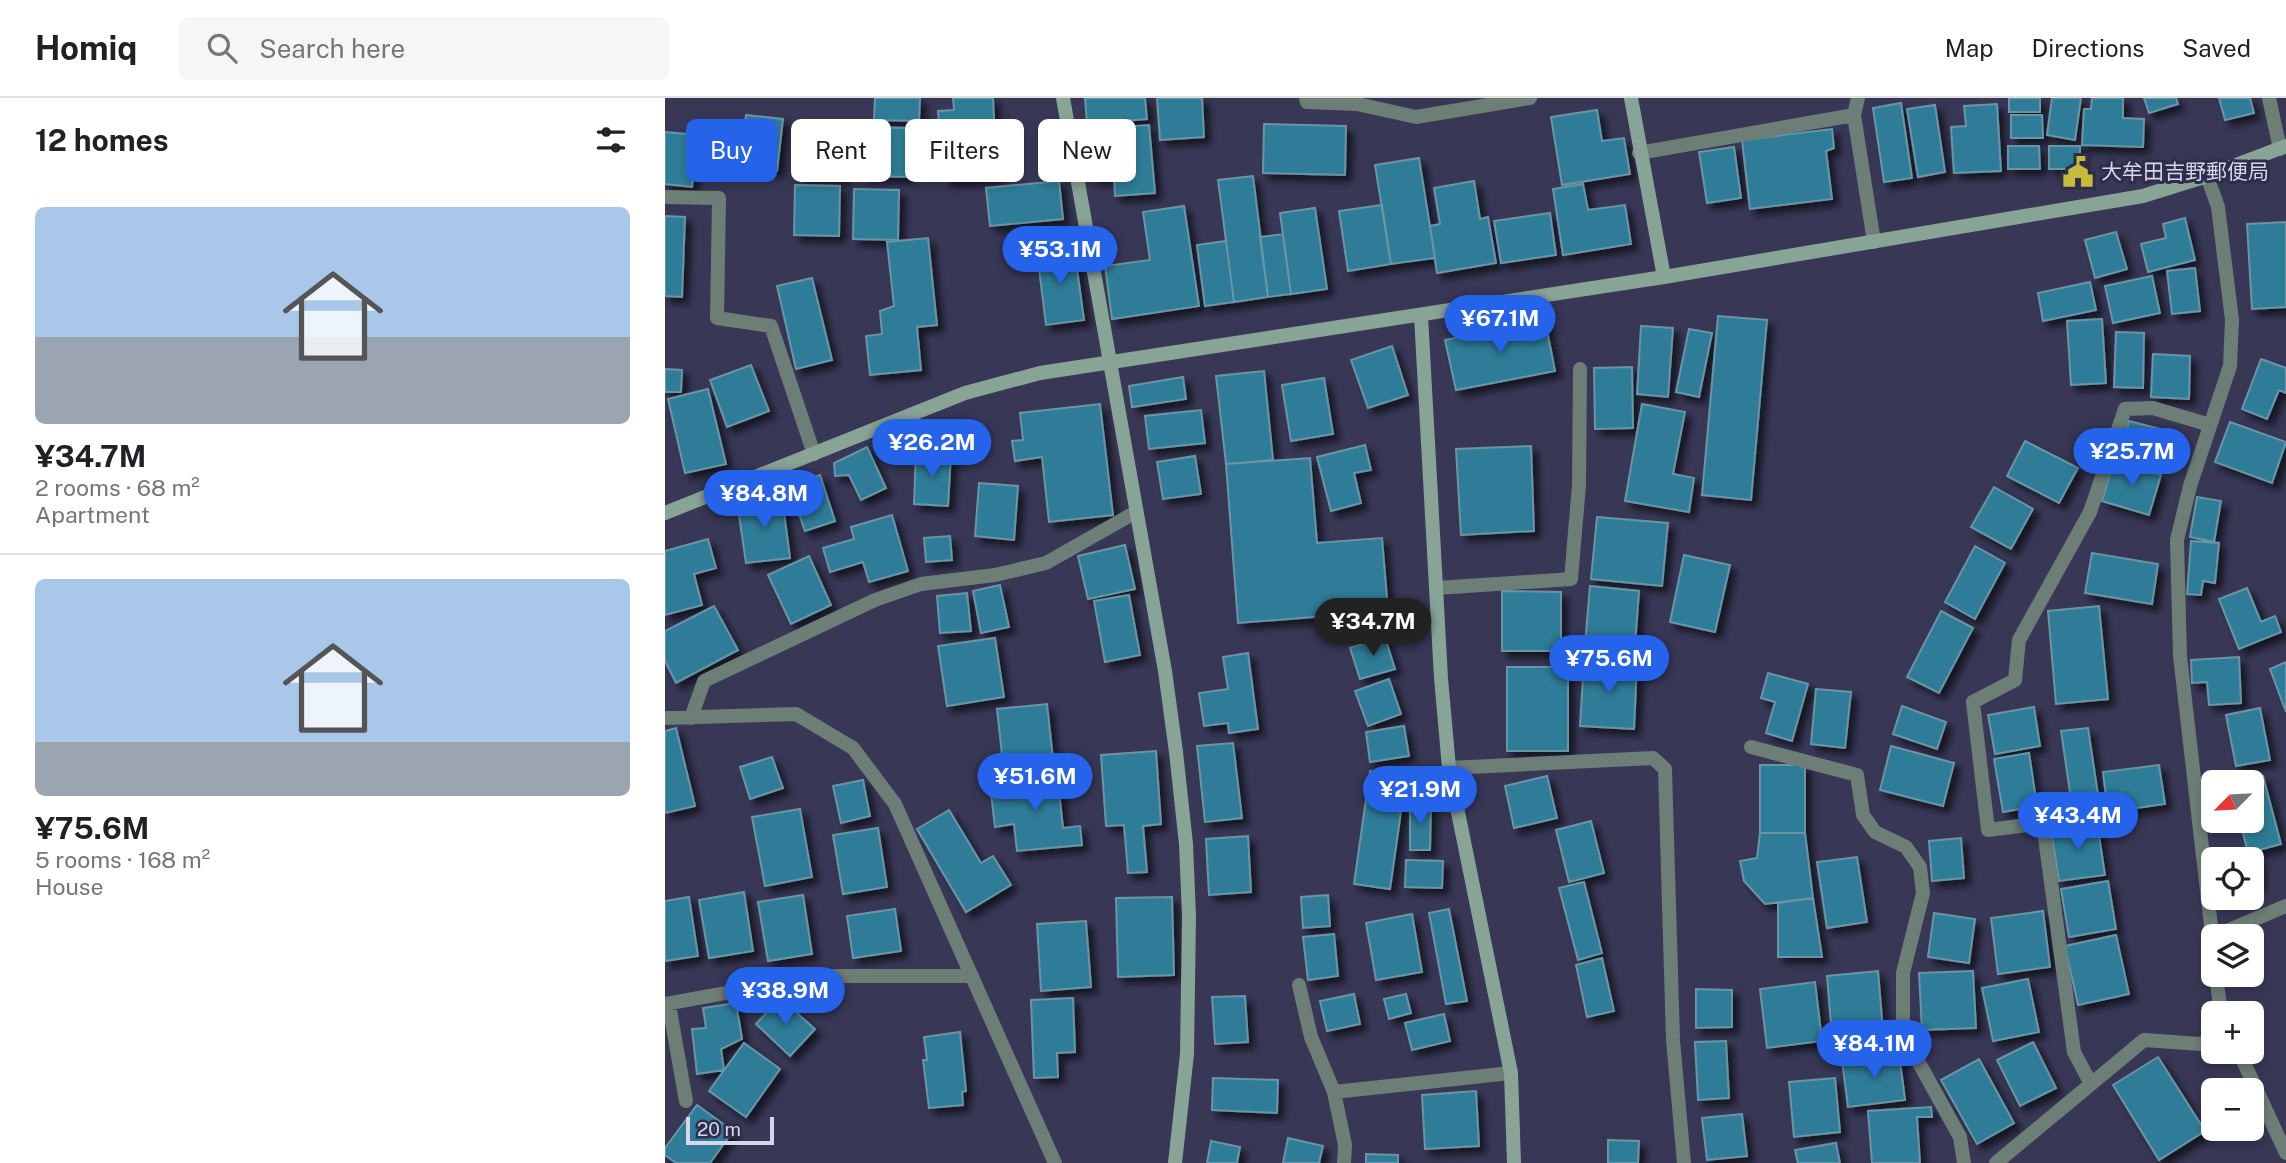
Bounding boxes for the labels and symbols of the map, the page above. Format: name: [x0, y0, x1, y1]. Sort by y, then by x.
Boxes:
public building icon: 大牟田吉野郵便局: [2061, 155, 2095, 189]
place label: 大牟田吉野郵便局: [2101, 159, 2269, 184]
pin: ¥53.1M: [1003, 226, 1117, 286]
pin: ¥67.1M: [1443, 296, 1557, 355]
pin: ¥26.2M: [875, 420, 989, 479]
pin: ¥25.7M: [2075, 428, 2189, 488]
pin: ¥84.8M: [707, 470, 821, 530]
pin: ¥34.7M: [1316, 598, 1430, 658]
pin: ¥75.6M: [1552, 636, 1666, 695]
pin: ¥51.6M: [978, 754, 1092, 813]
pin: ¥21.9M: [1363, 766, 1477, 826]
north arrow: [2201, 770, 2265, 833]
pin: ¥43.4M: [2021, 792, 2135, 852]
pin: ¥38.9M: [728, 968, 842, 1027]
pin: ¥84.1M: [1817, 1020, 1931, 1080]
scale bar: [686, 1114, 773, 1146]

